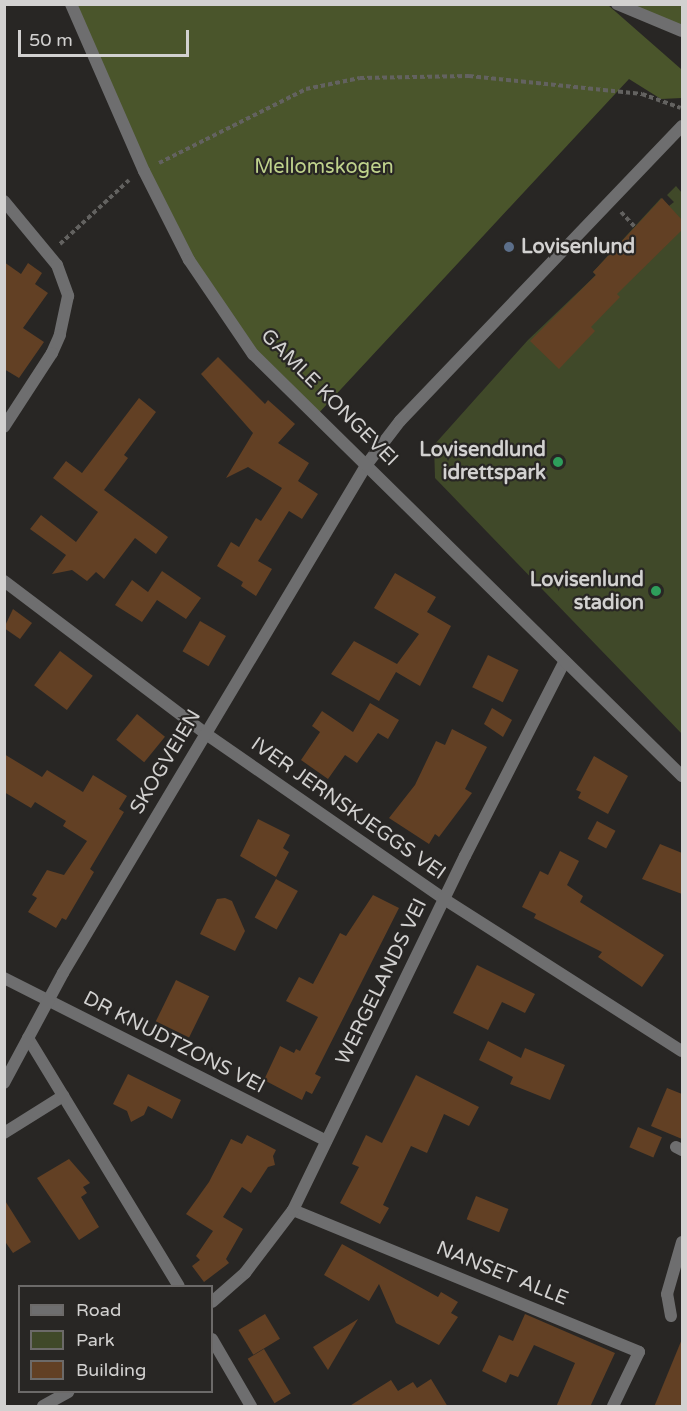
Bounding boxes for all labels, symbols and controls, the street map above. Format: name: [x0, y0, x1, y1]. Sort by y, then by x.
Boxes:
scale bar: [21, 18, 192, 56]
text: 50 m: [29, 29, 73, 51]
park label: Mellomskogen: [254, 155, 394, 179]
place label: Lovisenlund: [521, 235, 635, 259]
marker: Lovisenlund: [502, 240, 516, 254]
street label: GAMLE KONGEVEI: [255, 324, 403, 472]
place label: Lovisendlund idrettspark: [419, 438, 546, 485]
marker: Lovisendlund idrettspark: [551, 455, 565, 469]
place label: Lovisenlund stadion: [530, 568, 644, 615]
marker: Lovisenlund stadion: [649, 584, 663, 598]
street label: SKOGVEIEN: [125, 705, 207, 819]
street label: IVER JERNSKJEGGS VEI: [246, 733, 450, 885]
street label: WERGELANDS VEI: [331, 895, 433, 1069]
street label: DR KNUDTZONS VEI: [79, 987, 269, 1099]
street label: NANSET ALLE: [432, 1237, 572, 1311]
legend: [18, 1285, 213, 1393]
text: Road: [76, 1299, 121, 1321]
text: Park: [76, 1329, 114, 1351]
text: Building: [76, 1359, 146, 1381]

